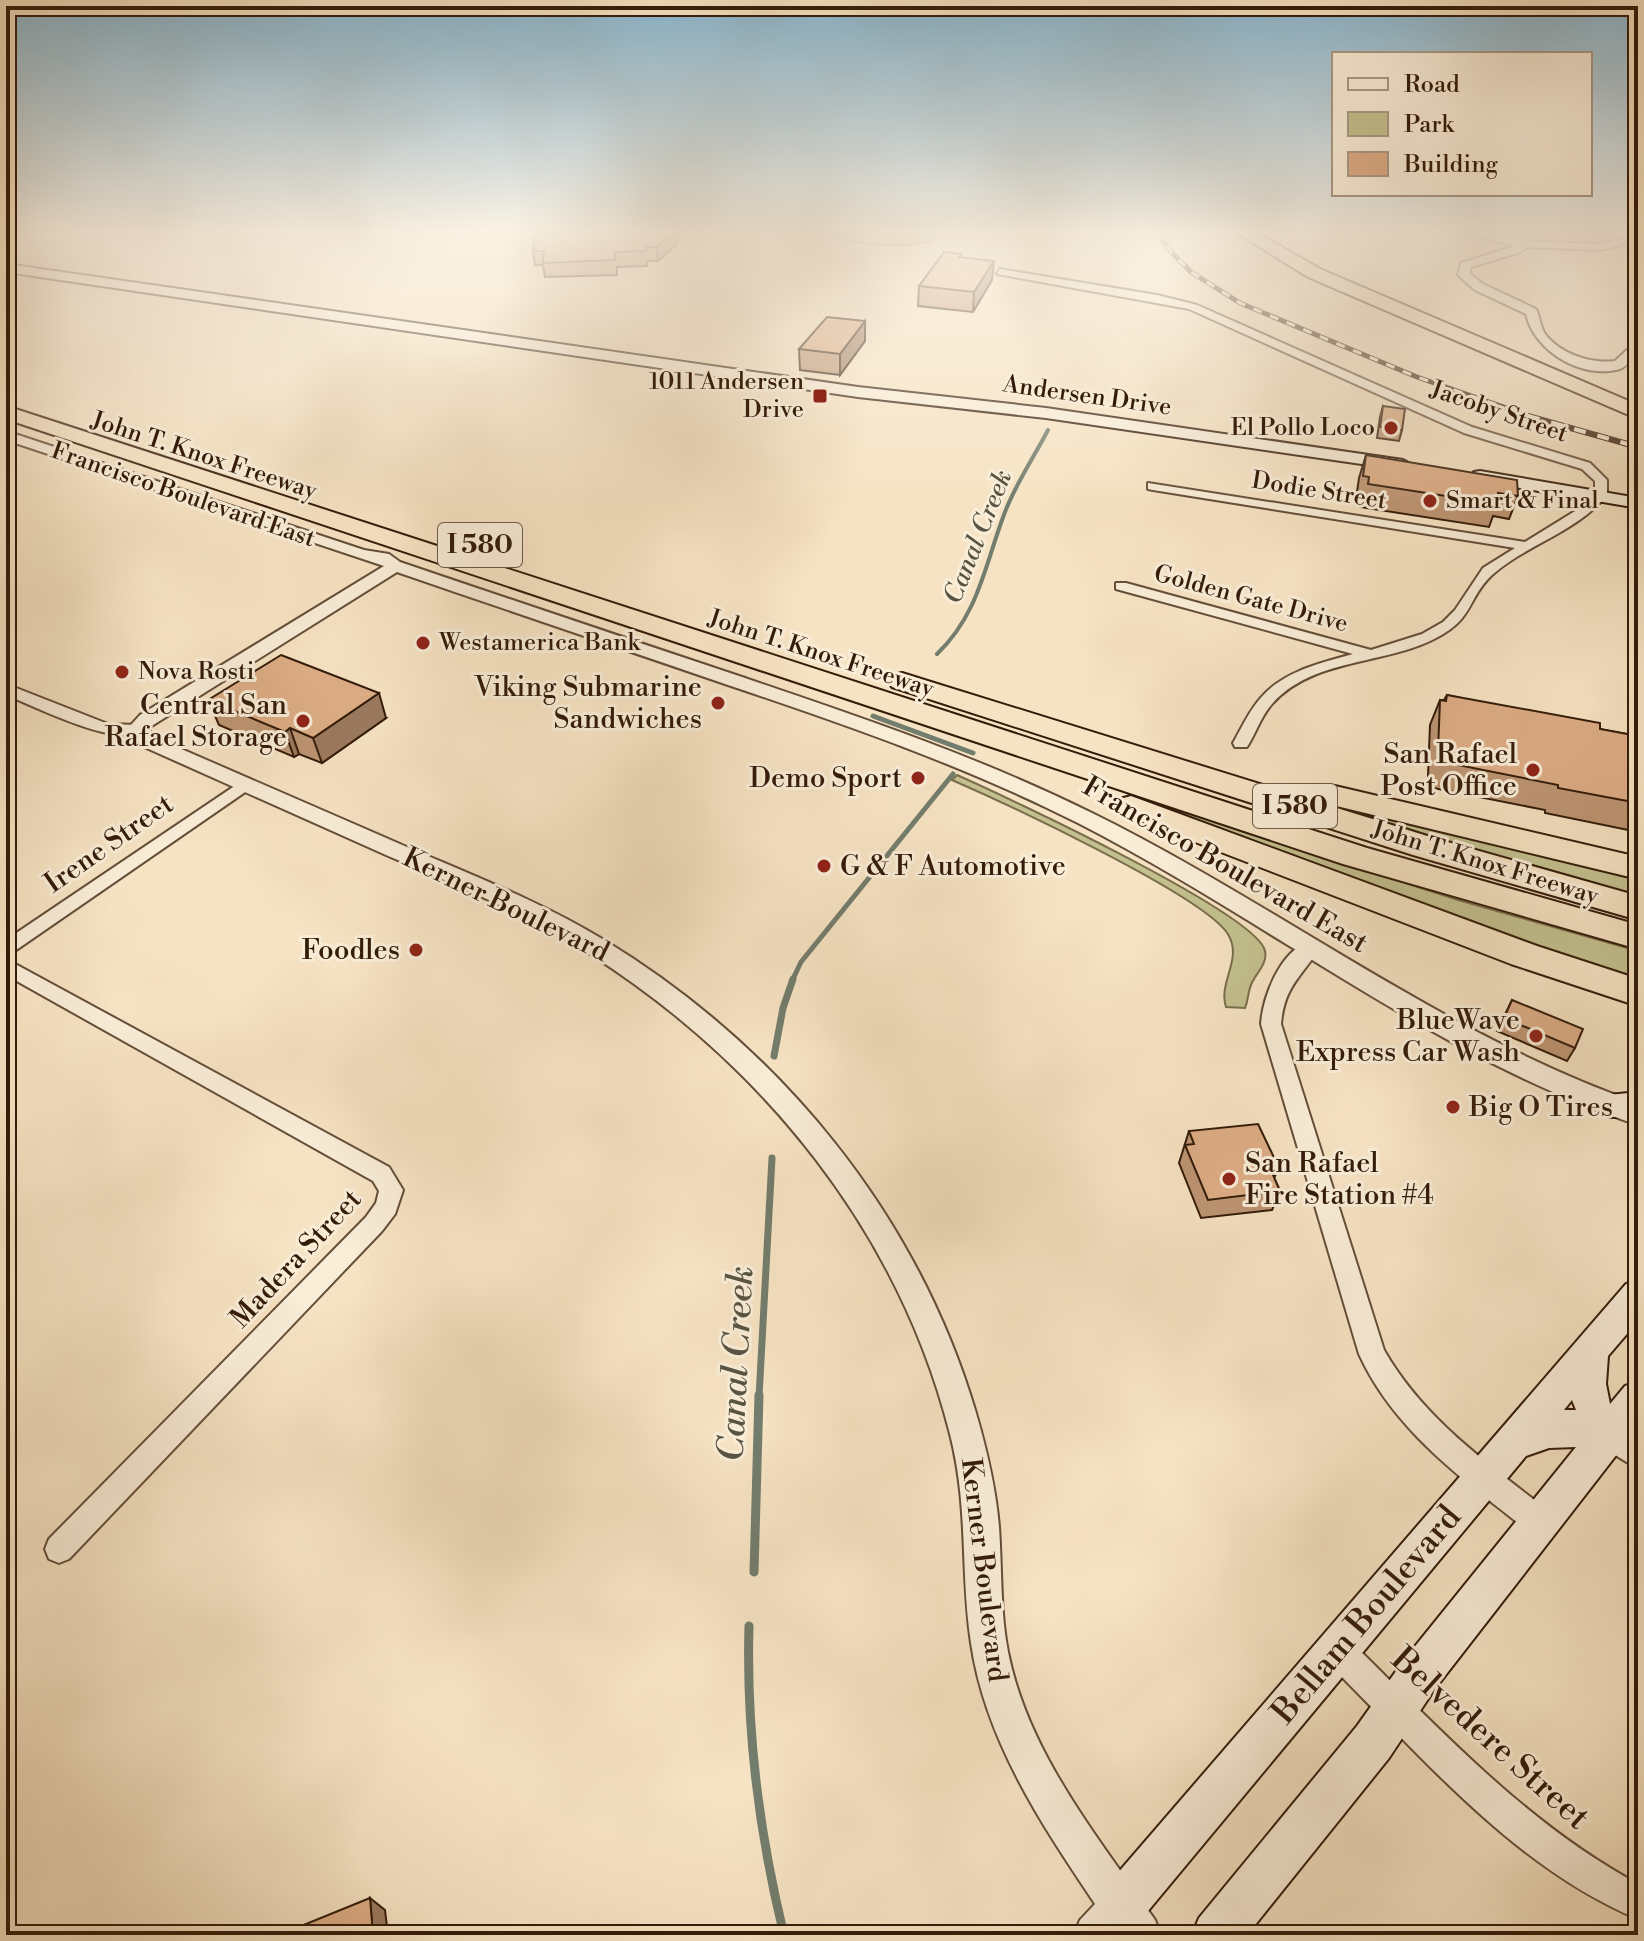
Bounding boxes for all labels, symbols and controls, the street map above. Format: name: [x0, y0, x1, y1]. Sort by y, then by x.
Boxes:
legend: [1332, 52, 1592, 196]
text: Road: [1404, 70, 1460, 100]
text: Park: [1404, 110, 1455, 140]
text: Building: [1403, 150, 1498, 180]
place label: 1011 Andersen Drive: [649, 367, 804, 425]
street label: Andersen Drive: [1000, 369, 1173, 423]
street label: Jacoby Street: [1426, 374, 1572, 450]
marker: 1011 Andersen Drive: [811, 387, 829, 405]
street label: John T. Knox Freeway: [86, 405, 321, 507]
place label: El Pollo Loco: [1230, 413, 1375, 443]
marker: El Pollo Loco: [1382, 419, 1400, 437]
street label: Francisco Boulevard East: [47, 436, 319, 554]
water label: Canal Creek: [937, 465, 1019, 609]
street label: Dodie Street: [1250, 466, 1389, 517]
place label: Smart & Final: [1446, 486, 1599, 516]
marker: Smart & Final: [1421, 492, 1439, 510]
road number: I 580: [438, 523, 522, 567]
street label: Golden Gate Drive: [1151, 559, 1351, 639]
street label: John T. Knox Freeway: [703, 603, 938, 705]
place label: Westamerica Bank: [438, 628, 642, 658]
marker: Westamerica Bank: [414, 634, 432, 652]
place label: Nova Rosti: [138, 657, 255, 687]
marker: Nova Rosti: [113, 663, 131, 681]
place label: Viking Submarine Sandwiches: [473, 670, 702, 737]
place label: Central San Rafael Storage: [104, 688, 287, 755]
marker: Viking Submarine Sandwiches: [709, 694, 727, 712]
marker: Central San Rafael Storage: [294, 712, 312, 730]
place label: San Rafael Post Office: [1381, 737, 1517, 804]
place label: Demo Sport: [749, 761, 902, 796]
marker: San Rafael Post Office: [1524, 761, 1542, 779]
marker: Demo Sport: [909, 769, 927, 787]
street label: Francisco Boulevard East: [1076, 769, 1374, 961]
road number: I 580: [1253, 784, 1337, 828]
street label: Irene Street: [38, 787, 180, 901]
street label: John T. Knox Freeway: [1367, 814, 1602, 912]
street label: Kerner Boulevard: [397, 840, 615, 970]
place label: G & F Automotive: [840, 849, 1066, 884]
marker: G & F Automotive: [815, 857, 833, 875]
place label: Foodles: [302, 933, 400, 968]
marker: Foodles: [407, 941, 425, 959]
place label: BlueWave Express Car Wash: [1296, 1003, 1520, 1070]
marker: BlueWave Express Car Wash: [1527, 1027, 1545, 1045]
place label: Big O Tires: [1468, 1090, 1613, 1125]
marker: Big O Tires: [1444, 1098, 1462, 1116]
place label: San Rafael Fire Station #4: [1245, 1146, 1434, 1213]
marker: San Rafael Fire Station #4: [1220, 1170, 1238, 1188]
street label: Madera Street: [223, 1182, 369, 1336]
water label: Canal Creek: [709, 1265, 765, 1463]
street label: Kerner Boulevard: [953, 1456, 1015, 1684]
street label: Bellam Boulevard: [1263, 1497, 1471, 1734]
street label: Belvedere Street: [1381, 1638, 1598, 1839]

